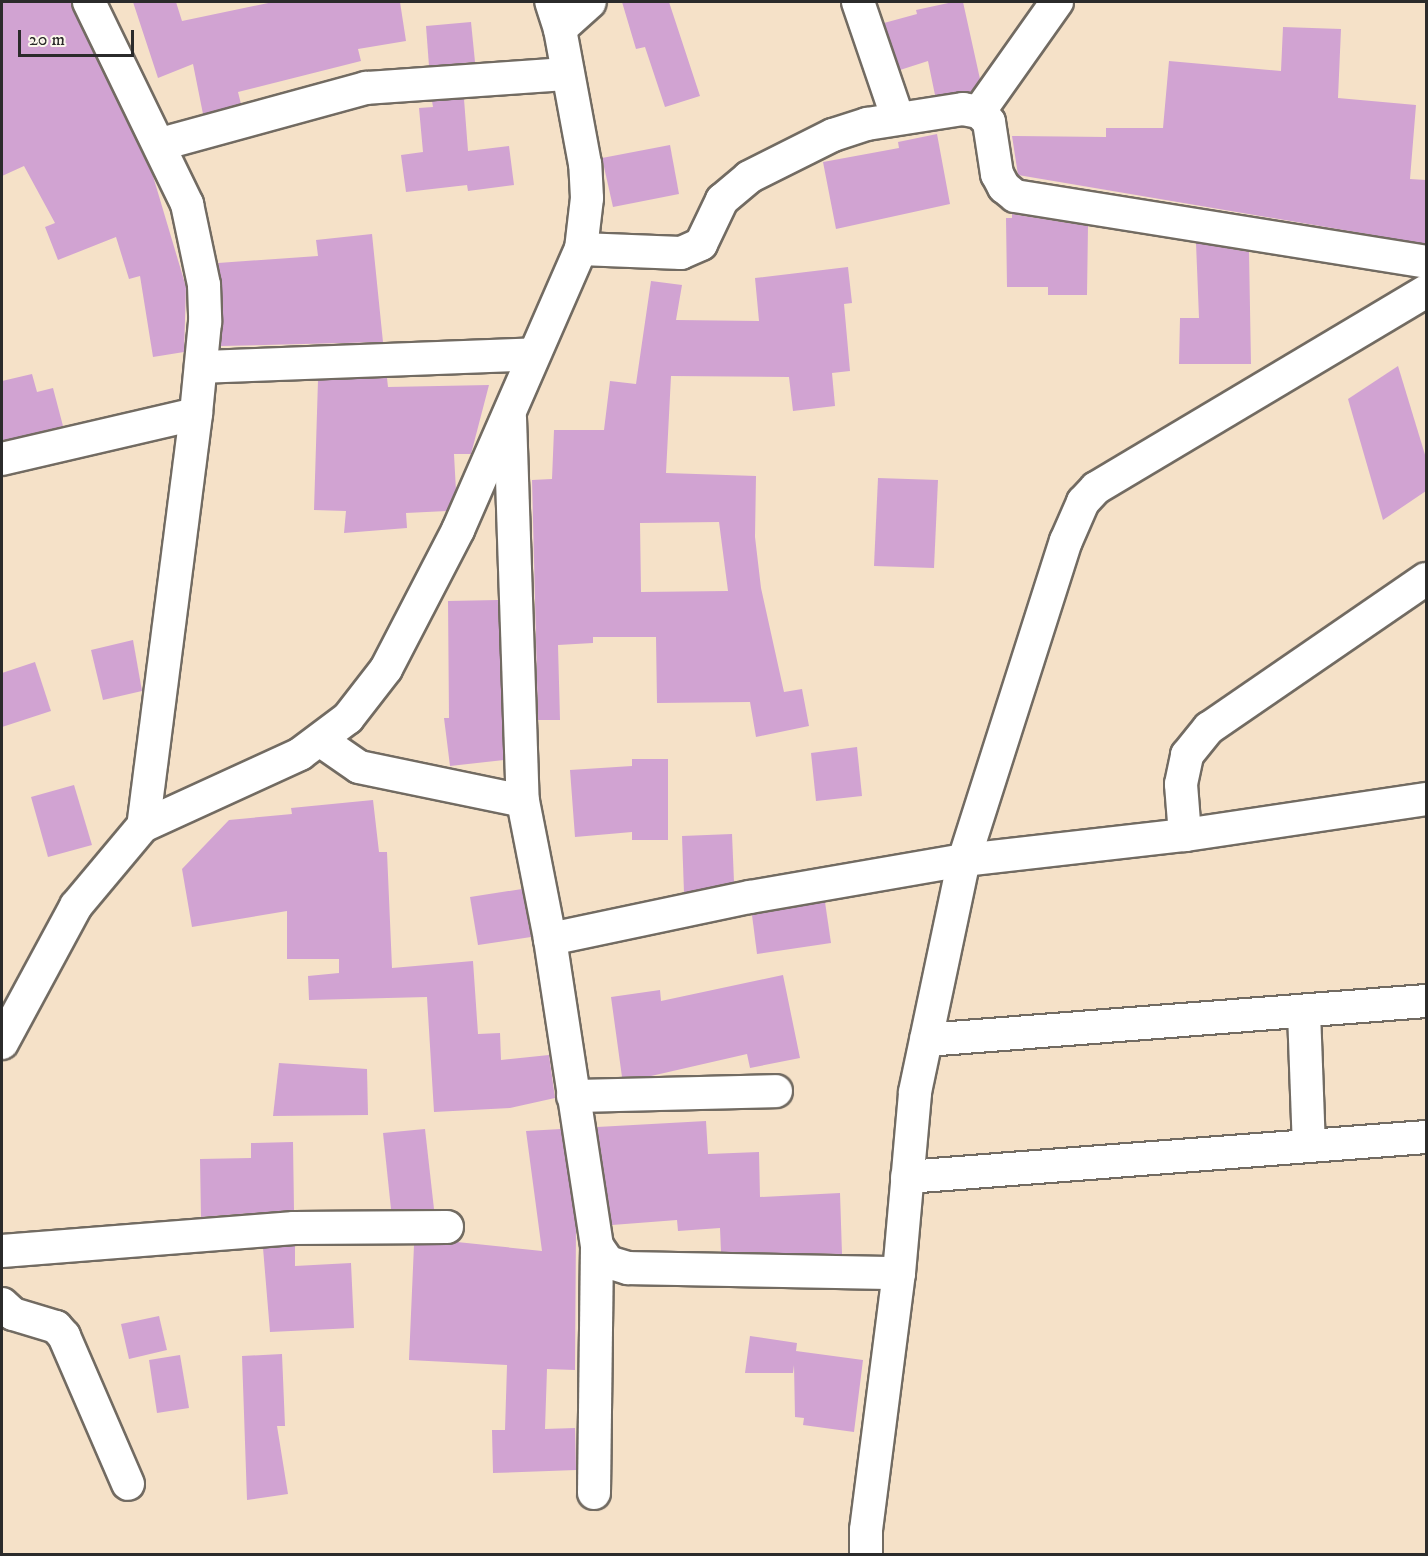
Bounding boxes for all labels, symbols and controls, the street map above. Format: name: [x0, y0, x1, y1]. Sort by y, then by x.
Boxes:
scale bar: [21, 18, 136, 56]
text: 20 m: [29, 29, 65, 51]

